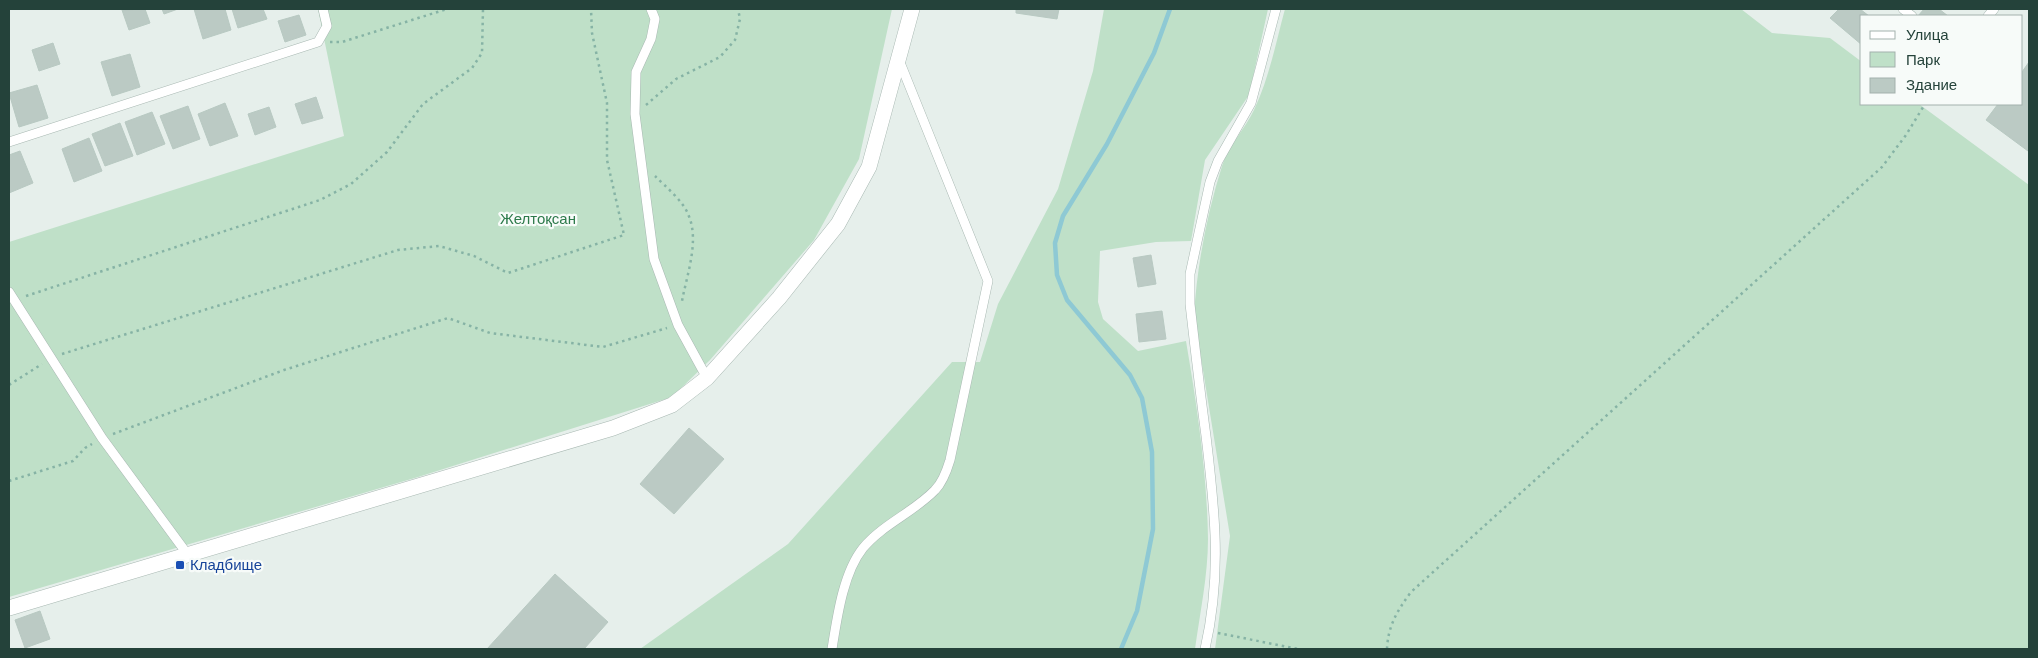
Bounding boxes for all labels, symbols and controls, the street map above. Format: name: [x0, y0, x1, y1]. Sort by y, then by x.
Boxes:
legend: [1860, 15, 2023, 105]
text: Улица: [1906, 25, 1949, 43]
text: Парк: [1906, 50, 1940, 68]
text: Здание: [1906, 75, 1957, 93]
park label: Желтоқсан: [500, 209, 576, 227]
place label: Кладбище: [190, 555, 262, 573]
marker: Кладбище: [174, 559, 186, 571]

